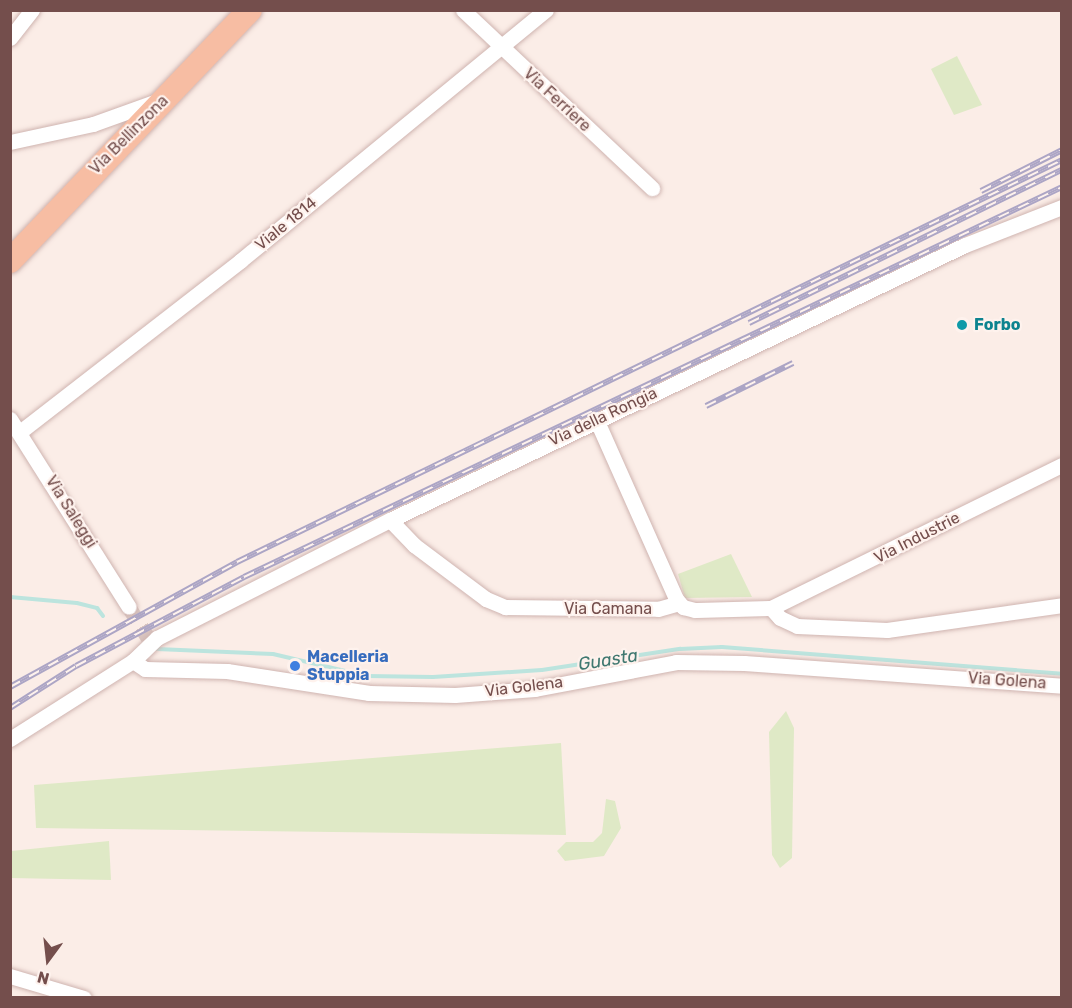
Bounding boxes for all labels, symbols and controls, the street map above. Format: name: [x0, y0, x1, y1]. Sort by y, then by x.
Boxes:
street label: Via Ferriere: [519, 64, 595, 136]
street label: Via Bellinzona: [86, 92, 172, 178]
street label: Viale 1814: [251, 193, 321, 255]
place label: Forbo: [974, 315, 1021, 335]
marker: Forbo: [955, 318, 969, 332]
street label: Via della Rongia: [546, 383, 660, 451]
street label: Via Saleggi: [41, 472, 101, 552]
street label: Via Industrie: [871, 508, 963, 568]
street label: Via Camana: [564, 599, 652, 619]
water label: Guasta: [577, 645, 639, 675]
place label: Macelleria Stuppia: [307, 647, 389, 685]
marker: Macelleria Stuppia: [288, 659, 302, 673]
street label: Via Golena: [967, 669, 1047, 693]
street label: Via Golena: [484, 673, 564, 701]
north arrow: [18, 930, 78, 990]
text: N: [35, 967, 51, 989]

